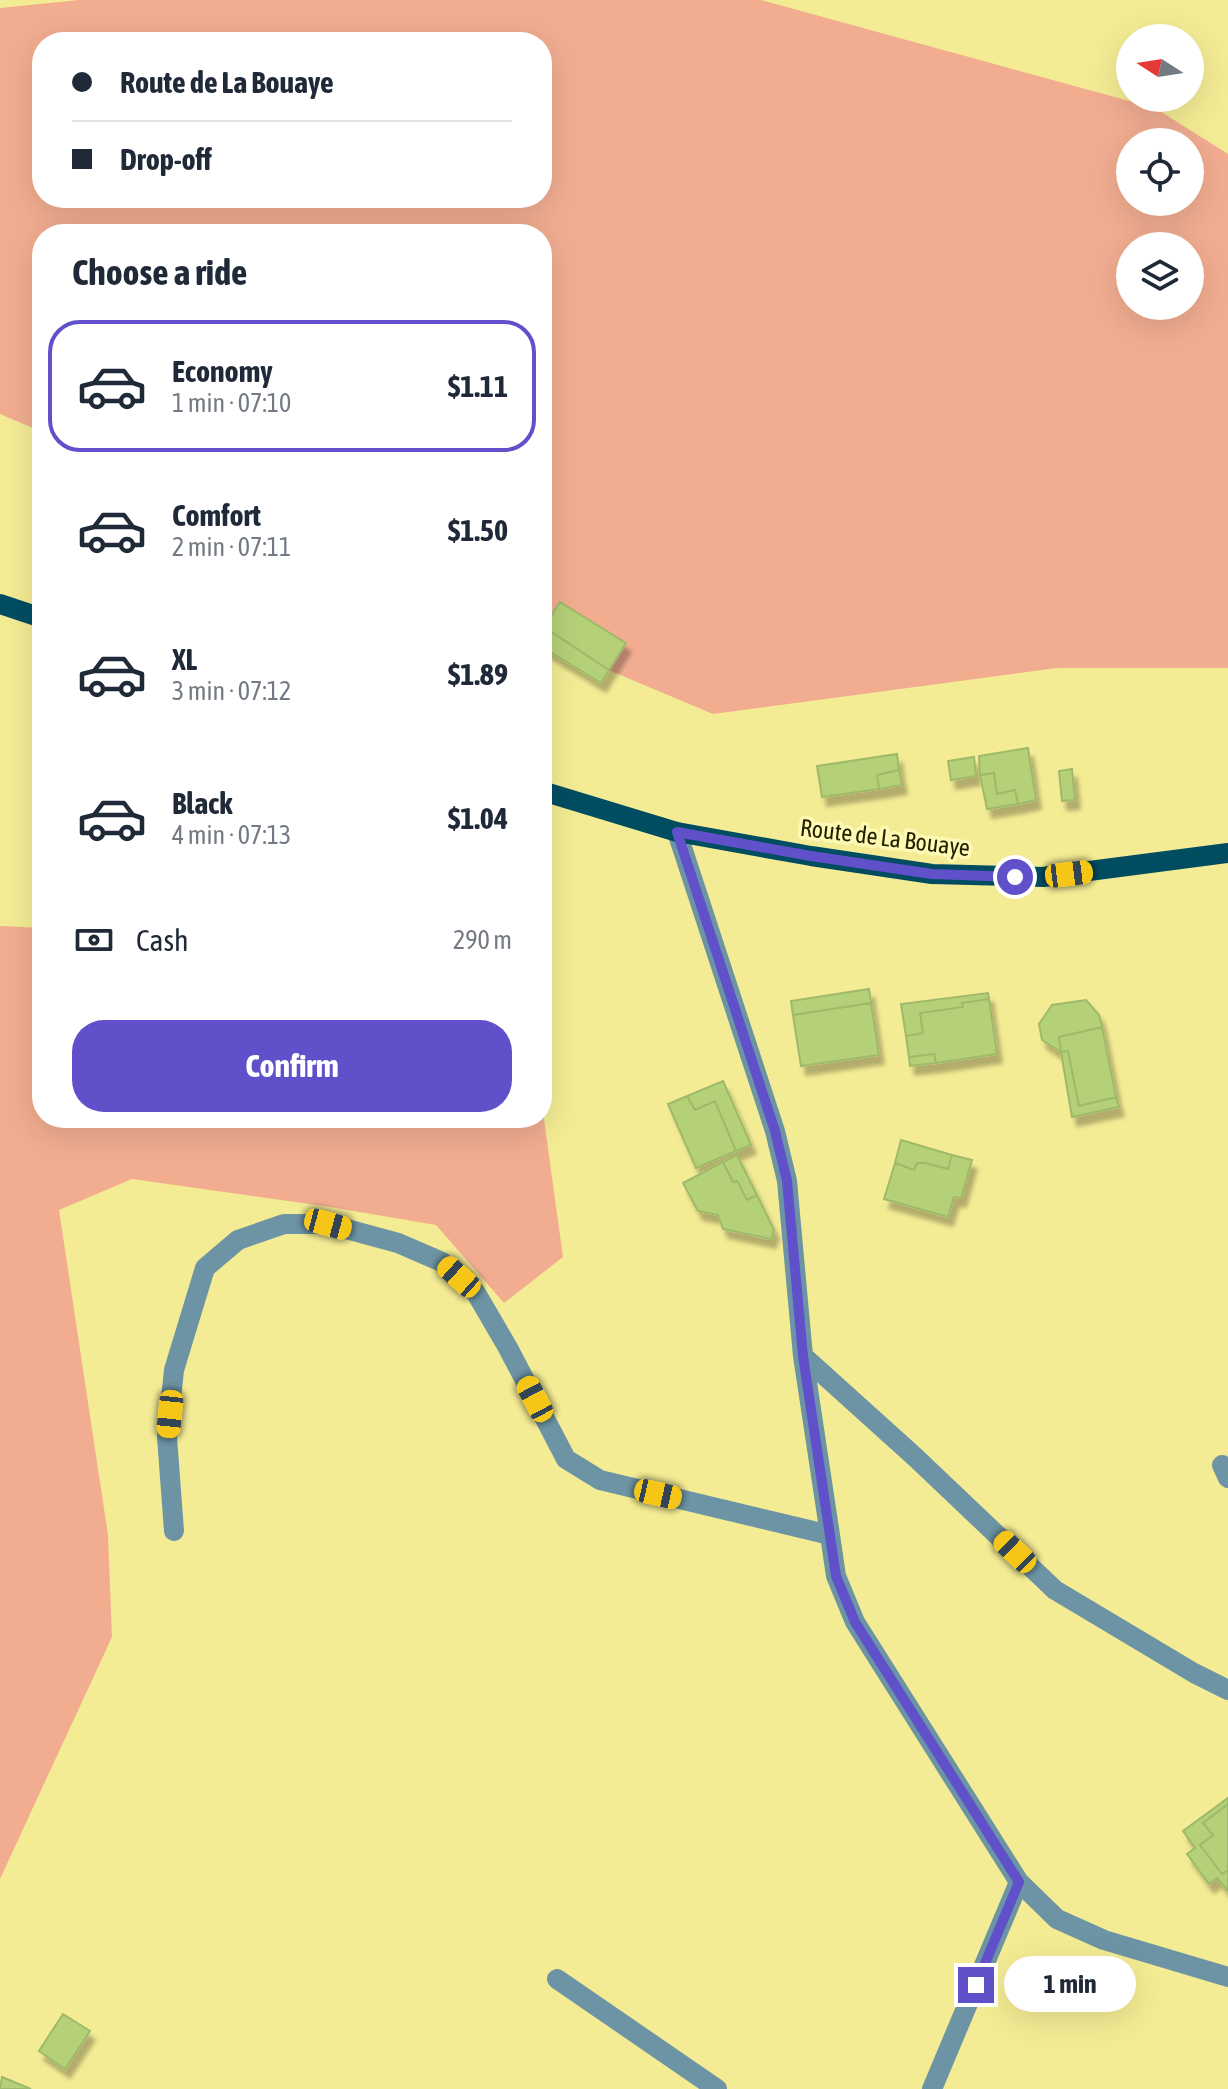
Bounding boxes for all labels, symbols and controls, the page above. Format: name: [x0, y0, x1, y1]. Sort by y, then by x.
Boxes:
north arrow: [1116, 24, 1204, 112]
map controls: [1116, 24, 1204, 320]
text: Route de La Bouaye: [120, 65, 334, 99]
button: locate: [1116, 128, 1204, 216]
text: Drop-off: [120, 142, 212, 176]
button: layers: [1116, 232, 1204, 320]
text: Choose a ride: [72, 251, 247, 293]
icon: car: [76, 350, 148, 422]
text: Economy: [172, 354, 273, 388]
text: $1.11: [448, 369, 508, 403]
text: 1 min · 07:10: [172, 388, 291, 418]
icon: car: [76, 494, 148, 566]
text: Comfort: [172, 498, 261, 532]
text: $1.50: [448, 513, 508, 547]
text: 2 min · 07:11: [172, 532, 291, 562]
icon: car: [76, 638, 148, 710]
text: XL: [172, 642, 197, 676]
text: $1.89: [448, 657, 508, 691]
text: 3 min · 07:12: [172, 676, 291, 706]
icon: car: [76, 782, 148, 854]
text: Black: [172, 786, 232, 820]
text: $1.04: [448, 801, 508, 835]
street label: Route de La Bouaye: [799, 814, 972, 861]
text: 4 min · 07:13: [172, 820, 291, 850]
route start: [997, 859, 1033, 895]
car: [1044, 859, 1094, 889]
icon: cash: [72, 918, 116, 962]
text: Cash: [136, 923, 189, 957]
text: 290 m: [453, 925, 512, 955]
button: Confirm: [72, 1020, 512, 1112]
car: [302, 1206, 354, 1242]
car: [433, 1252, 485, 1302]
car: [513, 1372, 557, 1426]
car: [156, 1389, 184, 1439]
car: [632, 1477, 684, 1511]
car: [989, 1527, 1041, 1577]
callout: 1 min: [1004, 1957, 1136, 2013]
route end: [958, 1967, 994, 2003]
text: 1 min: [1043, 1969, 1097, 1999]

